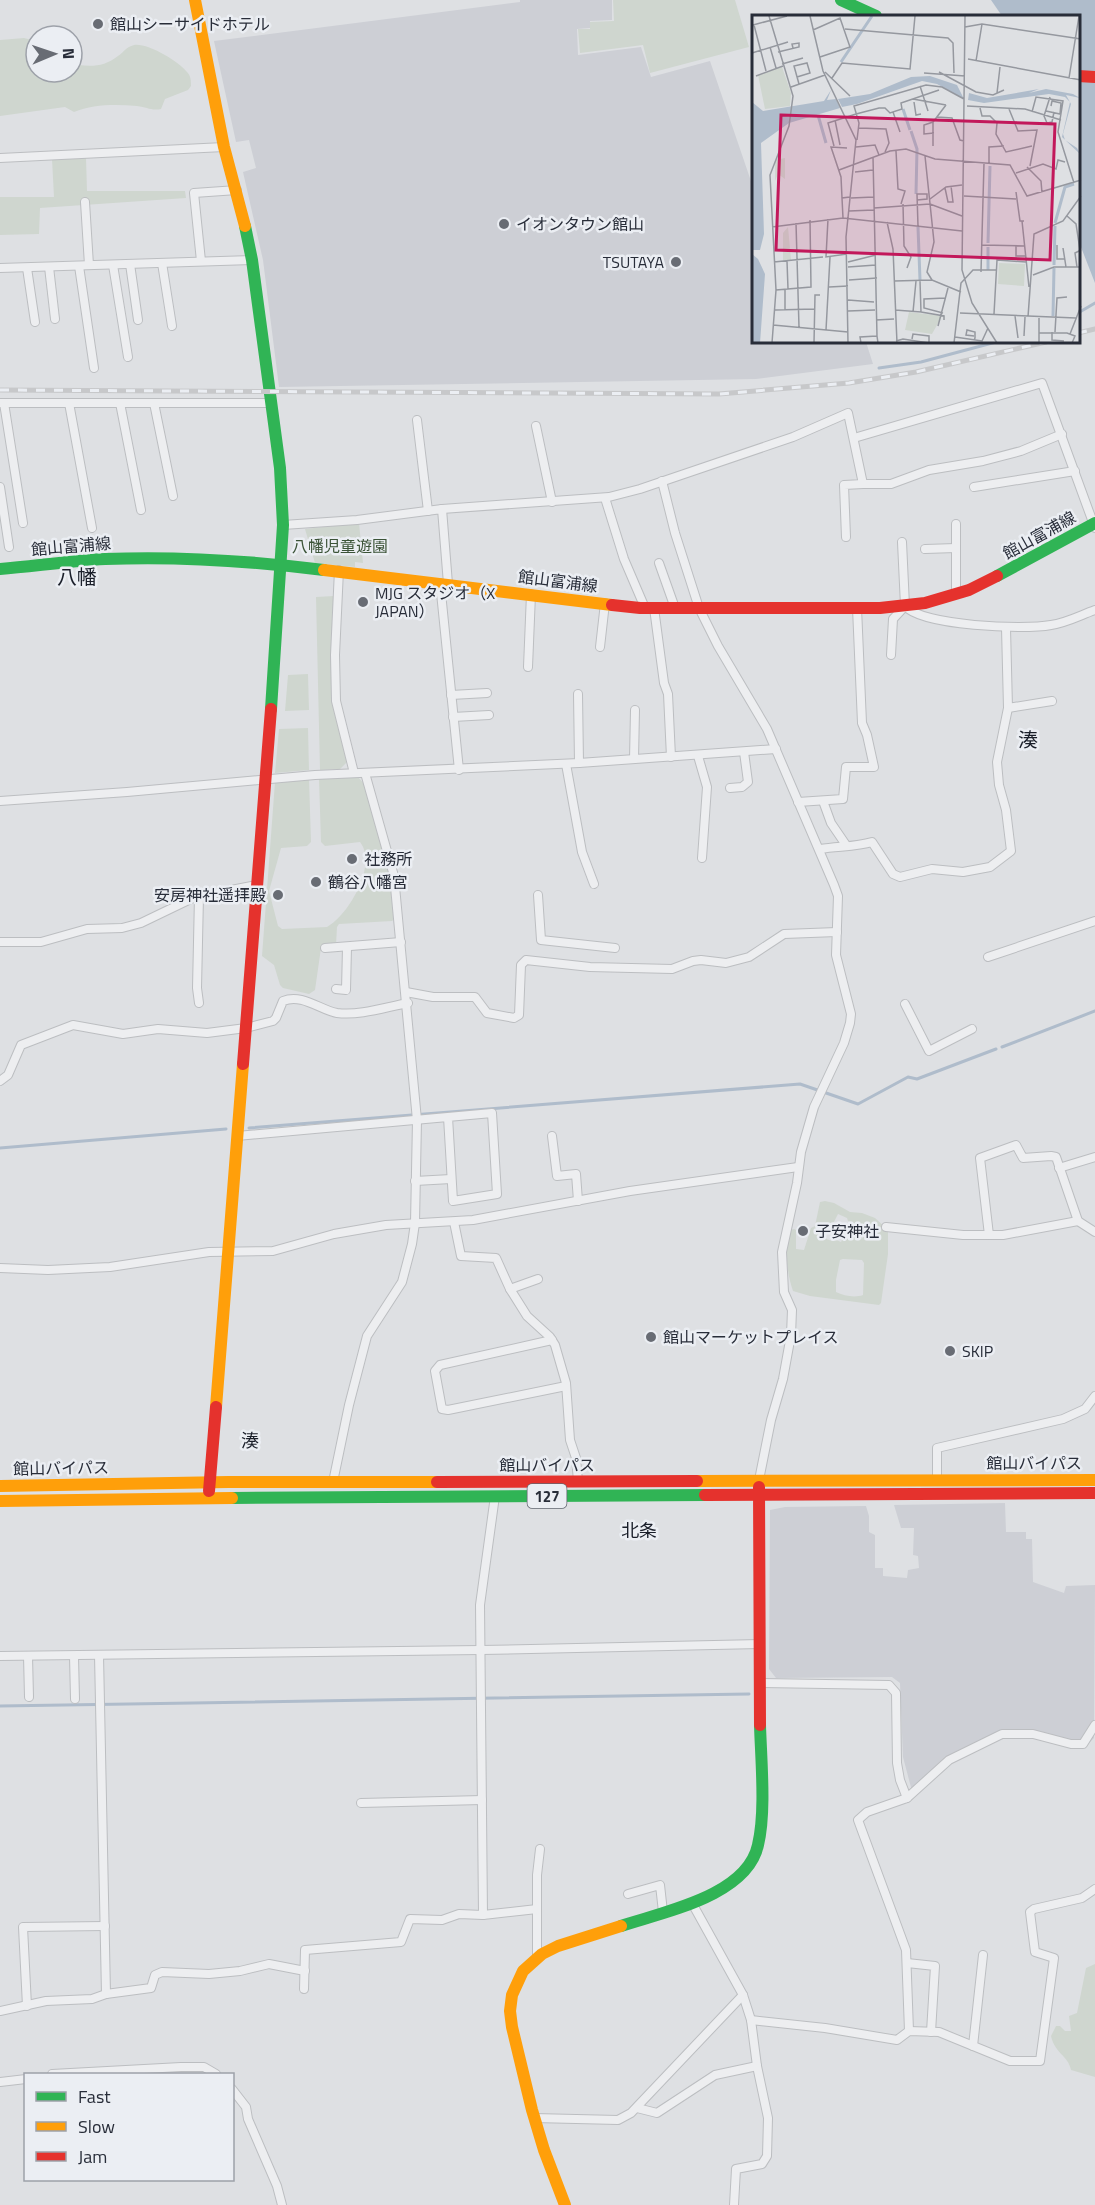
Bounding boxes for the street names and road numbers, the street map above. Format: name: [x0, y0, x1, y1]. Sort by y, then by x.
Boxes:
street label: 館山富浦線: [998, 505, 1080, 565]
street label: 館山富浦線: [30, 531, 112, 561]
street label: 館山富浦線: [517, 564, 599, 598]
street label: 館山バイパス: [986, 1451, 1082, 1475]
street label: 館山バイパス: [499, 1453, 595, 1477]
street label: 館山バイパス: [13, 1455, 109, 1481]
road number: 127: [528, 1484, 566, 1508]

